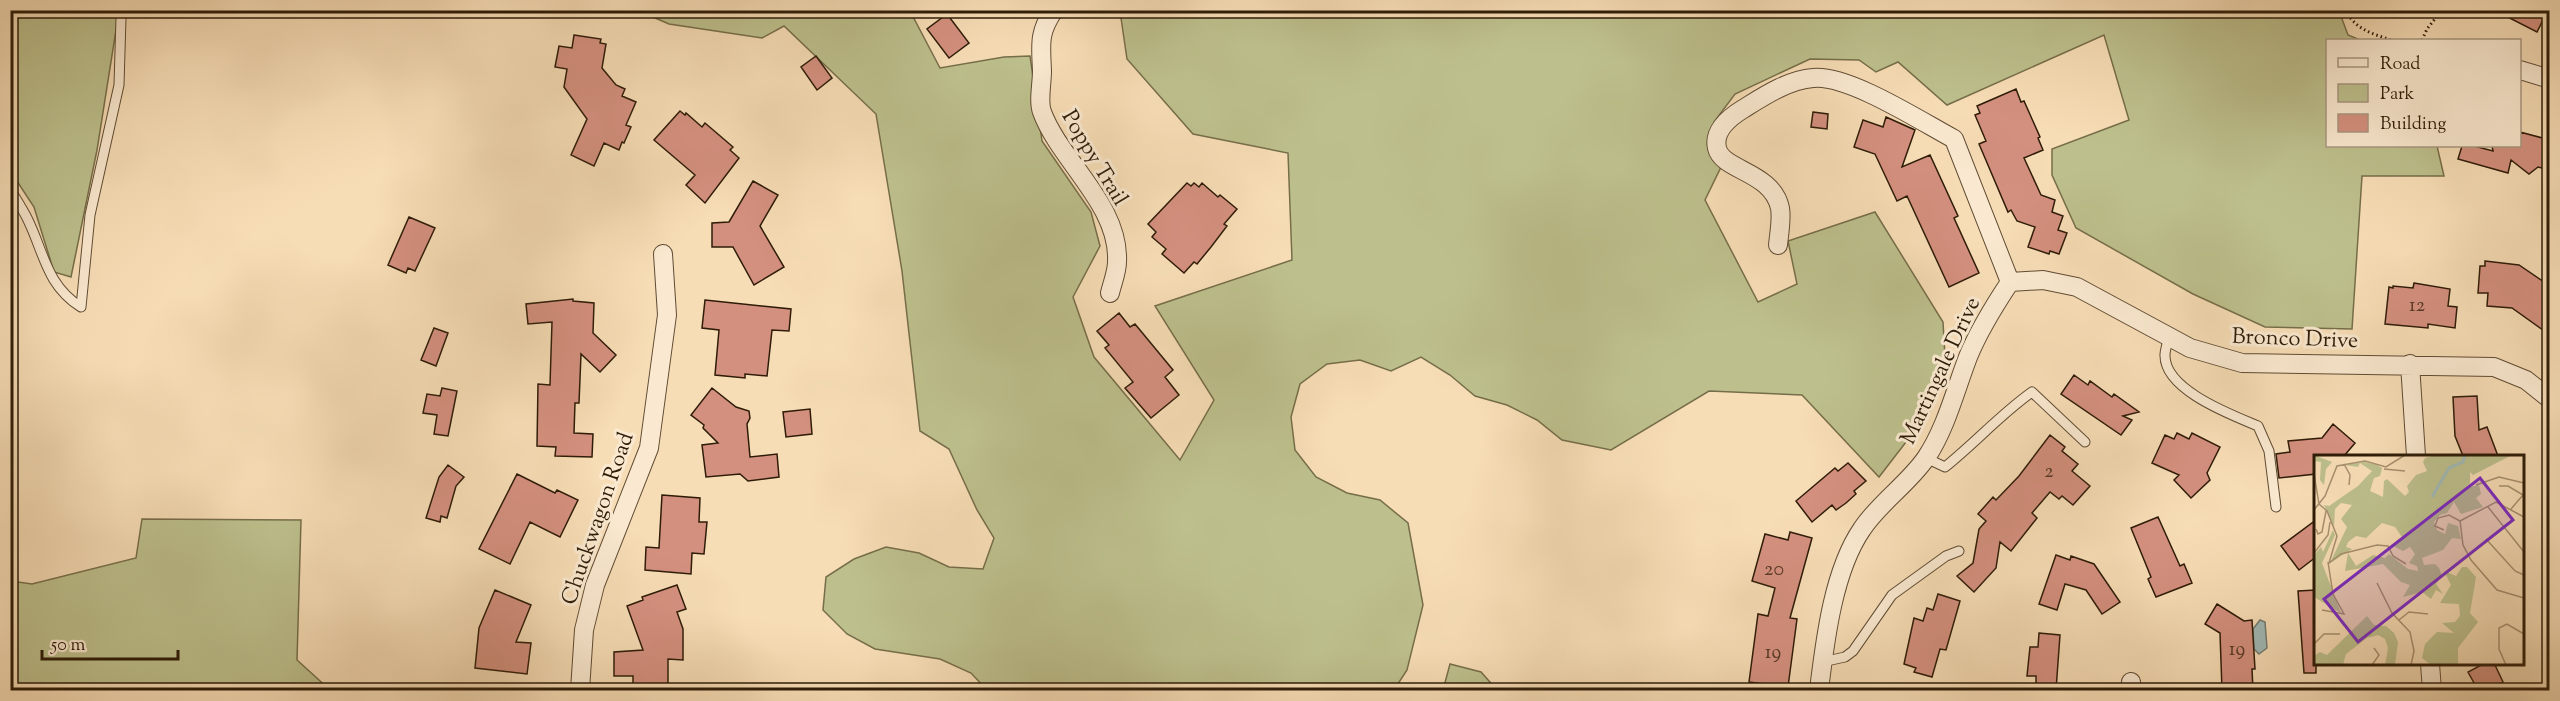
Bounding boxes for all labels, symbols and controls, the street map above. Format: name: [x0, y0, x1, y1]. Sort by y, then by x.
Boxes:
legend: [2326, 39, 2521, 147]
text: Road: [2380, 52, 2420, 78]
text: Park: [2380, 82, 2415, 108]
street label: Poppy Trail: [1052, 105, 1135, 213]
text: Building: [2380, 112, 2446, 138]
street label: Martingale Drive: [1894, 292, 1990, 450]
house number: 12: [2409, 292, 2425, 321]
street label: Bronco Drive: [2231, 322, 2359, 358]
street label: Chuckwagon Road: [554, 428, 643, 610]
inset map: [2314, 455, 2524, 665]
house number: 2: [2044, 458, 2054, 487]
house number: 20: [1764, 556, 1784, 585]
scale bar: [42, 623, 178, 661]
text: 50 m: [50, 633, 86, 659]
house number: 19: [2229, 636, 2245, 665]
house number: 19: [1765, 639, 1781, 668]

